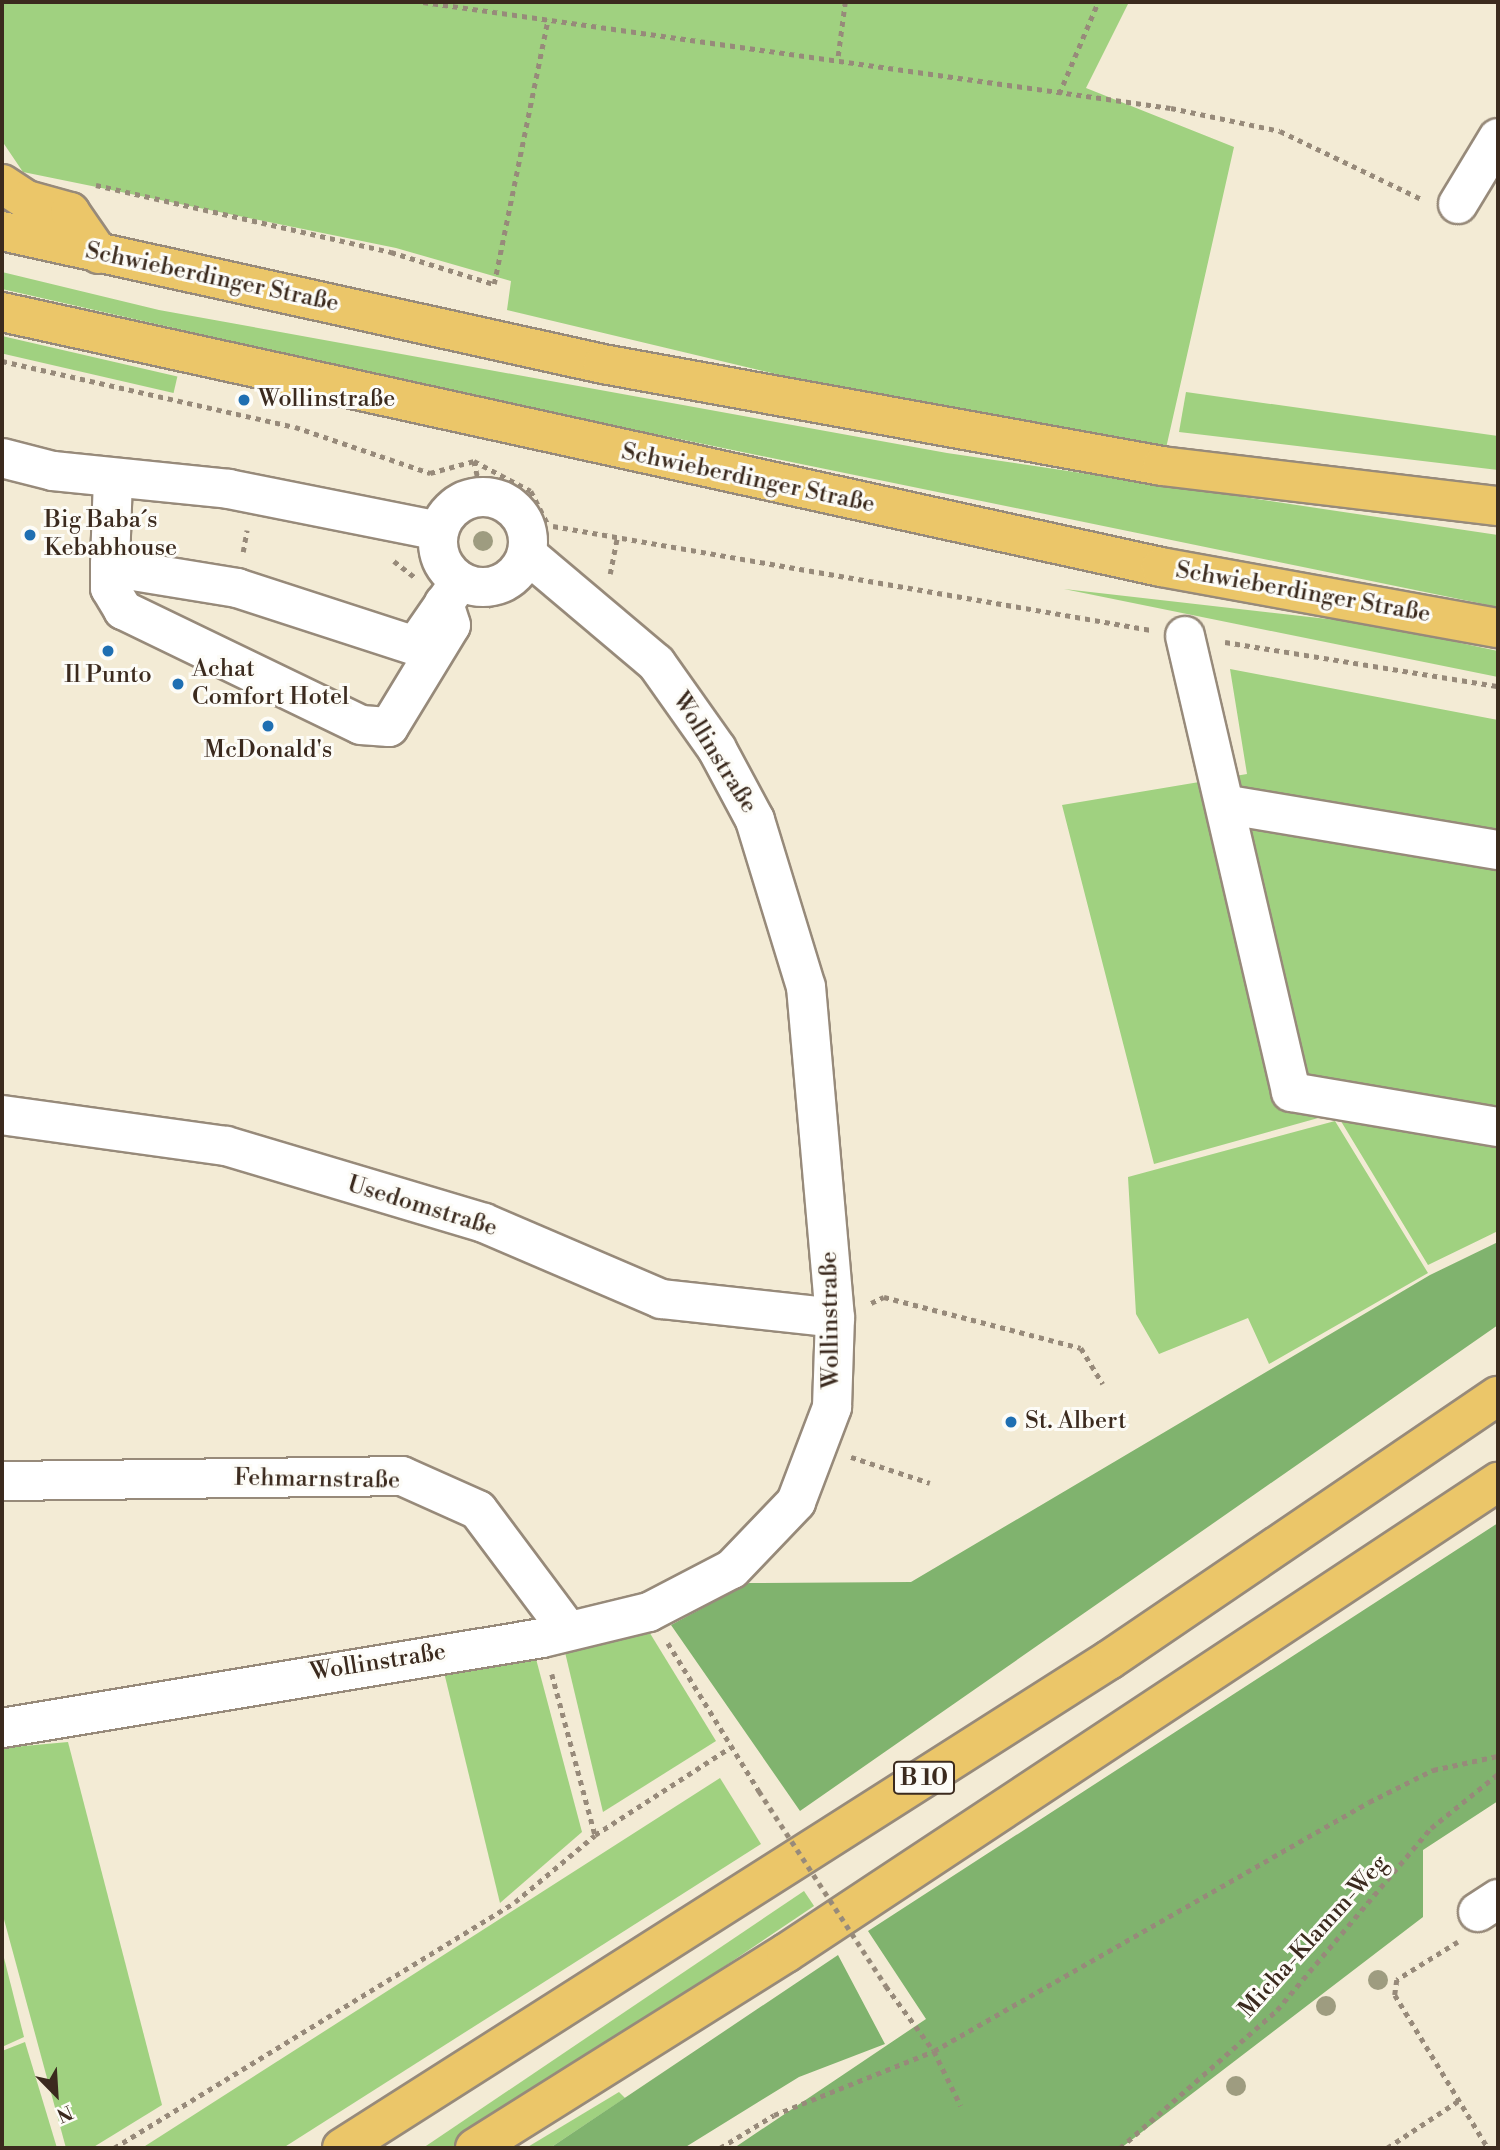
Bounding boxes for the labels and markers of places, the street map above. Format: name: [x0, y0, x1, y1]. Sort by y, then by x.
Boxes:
place label: Wollinstraße: [258, 386, 395, 414]
marker: Wollinstraße: [236, 392, 252, 408]
place label: Big Baba´s Kebabhouse: [44, 507, 177, 563]
marker: Big Baba´s Kebabhouse: [22, 527, 38, 543]
marker: Il Punto: [100, 643, 116, 659]
place label: Achat Comfort Hotel: [192, 656, 349, 712]
place label: Il Punto: [64, 662, 152, 690]
marker: Achat Comfort Hotel: [170, 676, 186, 692]
marker: McDonald's: [260, 718, 276, 734]
place label: McDonald's: [204, 737, 332, 765]
place label: St. Albert: [1025, 1408, 1127, 1436]
marker: St. Albert: [1003, 1414, 1019, 1430]

